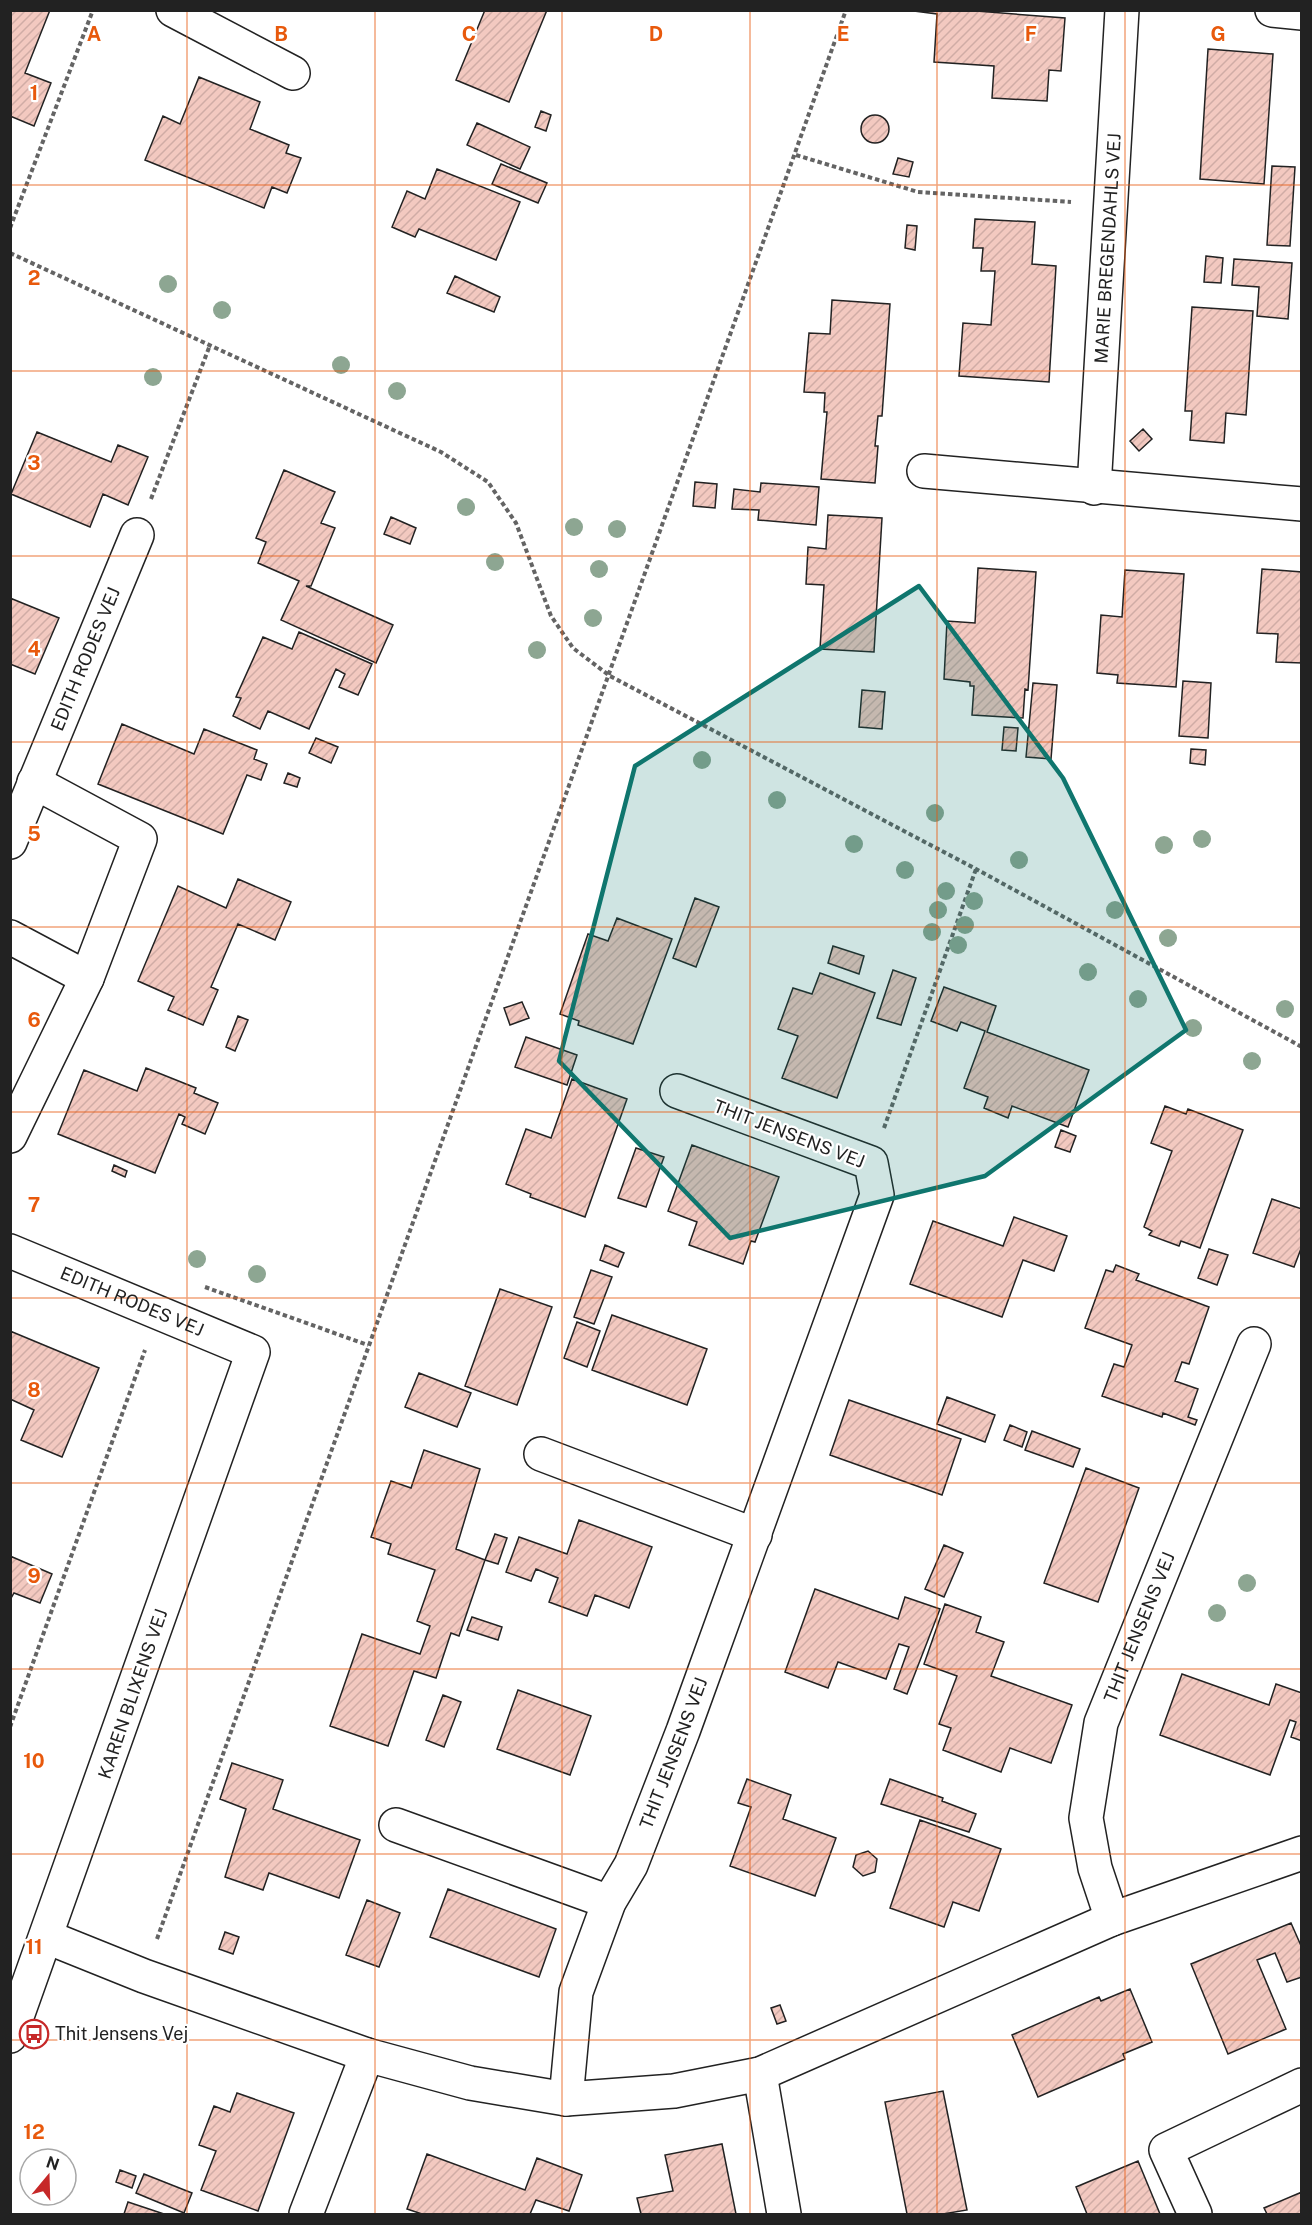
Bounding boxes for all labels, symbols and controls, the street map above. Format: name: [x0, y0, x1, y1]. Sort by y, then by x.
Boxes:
text: A: [87, 22, 101, 46]
text: B: [274, 22, 288, 46]
text: C: [462, 22, 476, 46]
text: D: [649, 22, 663, 46]
text: E: [837, 22, 849, 46]
text: F: [1025, 22, 1037, 46]
text: G: [1210, 22, 1226, 46]
text: 1: [30, 81, 38, 105]
street label: MARIE BREGENDAHLS VEJ: [1090, 132, 1125, 364]
text: 2: [28, 266, 40, 290]
text: 3: [27, 451, 41, 475]
street label: EDITH RODES VEJ: [46, 584, 124, 734]
text: 4: [27, 637, 41, 661]
text: 5: [27, 822, 41, 846]
text: 6: [27, 1008, 41, 1032]
street label: THIT JENSENS VEJ: [711, 1095, 868, 1172]
text: 7: [28, 1193, 40, 1217]
street label: EDITH RODES VEJ: [57, 1262, 207, 1340]
text: 8: [27, 1378, 41, 1402]
street label: THIT JENSENS VEJ: [1099, 1549, 1179, 1705]
text: 9: [27, 1564, 41, 1588]
street label: KAREN BLIXENS VEJ: [94, 1606, 171, 1782]
street label: THIT JENSENS VEJ: [635, 1675, 711, 1832]
text: 10: [23, 1749, 45, 1773]
text: 11: [25, 1935, 43, 1959]
bus stop icon: Thit Jensens Vej: [18, 2018, 50, 2050]
place label: Thit Jensens Vej: [55, 2023, 188, 2044]
text: 12: [23, 2120, 45, 2144]
north arrow: [18, 2147, 78, 2207]
text: N: [44, 2152, 62, 2174]

